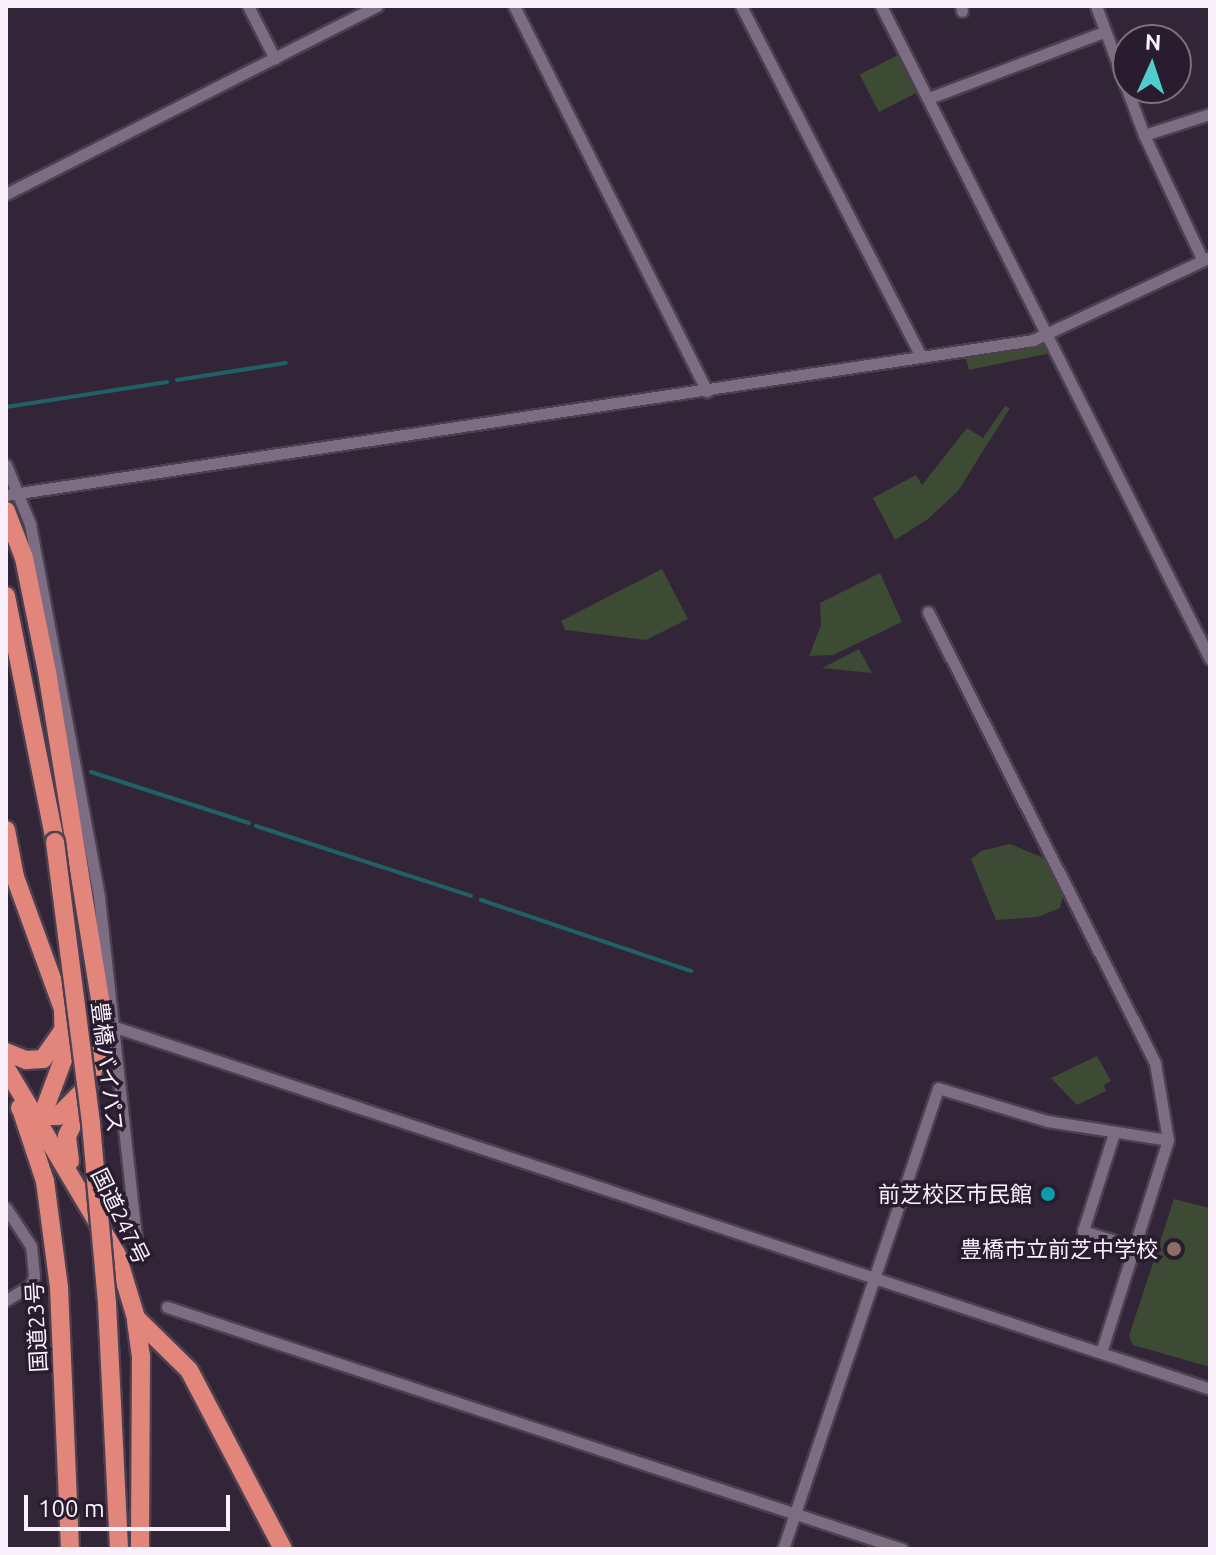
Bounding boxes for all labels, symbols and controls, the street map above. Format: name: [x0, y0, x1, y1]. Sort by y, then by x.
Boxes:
north arrow: [1112, 24, 1192, 104]
text: N: [1144, 29, 1162, 54]
street label: 豊橋バイパス: [87, 1000, 129, 1134]
street label: 国道247号: [87, 1164, 155, 1268]
place label: 前芝校区市民館: [878, 1181, 1032, 1207]
marker: 前芝校区市民館: [1039, 1185, 1057, 1203]
place label: 豊橋市立前芝中学校: [960, 1236, 1158, 1262]
marker: 豊橋市立前芝中学校: [1165, 1240, 1183, 1258]
street label: 国道23号: [20, 1281, 52, 1373]
scale bar: [28, 1479, 234, 1529]
text: 100 m: [38, 1495, 105, 1522]

